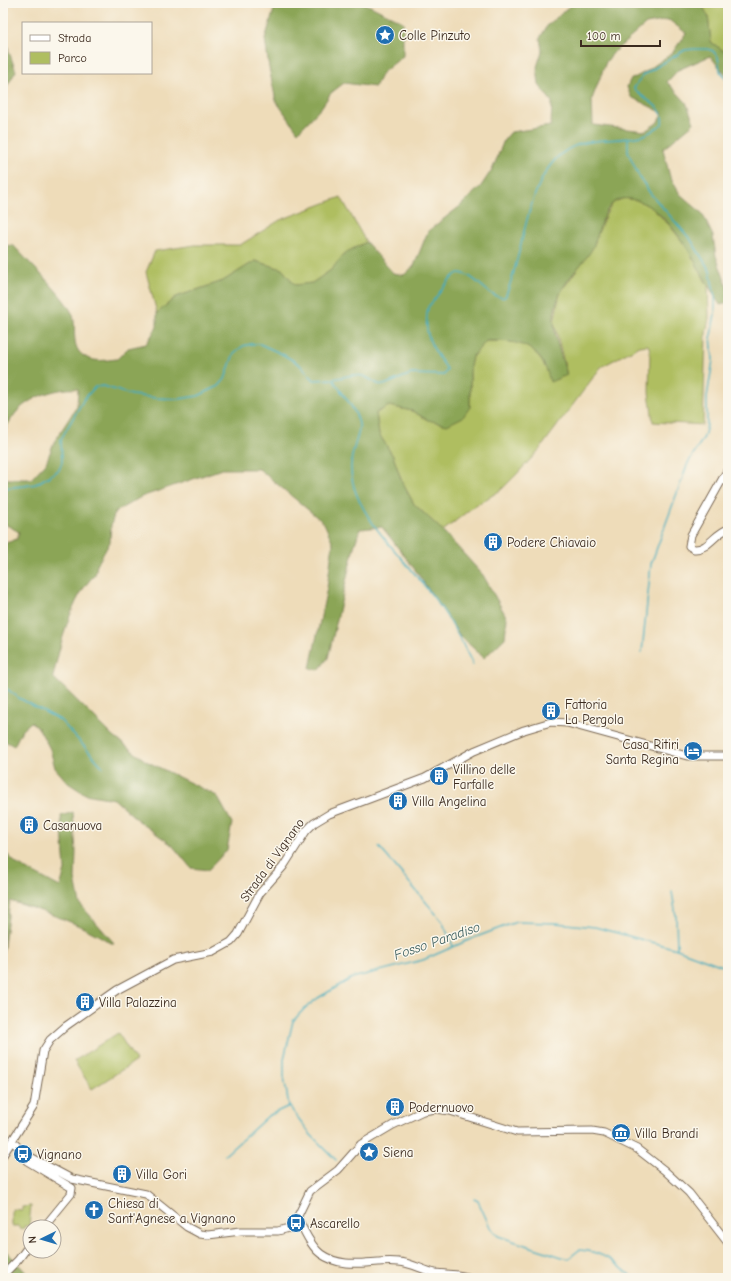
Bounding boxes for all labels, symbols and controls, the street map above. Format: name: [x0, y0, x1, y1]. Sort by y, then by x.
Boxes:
legend: [22, 22, 152, 74]
scale bar: [581, 22, 660, 48]
place icon: Colle Pinzuto: [374, 24, 396, 46]
place label: Colle Pinzuto: [399, 28, 470, 43]
text: 100 m: [587, 29, 620, 43]
text: Strada: [58, 31, 91, 45]
text: Parco: [58, 51, 87, 65]
building icon: Podere Chiavaio: [482, 531, 504, 553]
place label: Podere Chiavaio: [507, 535, 596, 550]
place label: Fattoria La Pergola: [565, 697, 624, 727]
building icon: Fattoria La Pergola: [540, 700, 562, 722]
place label: Casa Ritiri Santa Regina: [606, 737, 679, 767]
hotel icon: Casa Ritiri Santa Regina: [682, 740, 704, 762]
place label: Villino delle Farfalle: [453, 762, 516, 792]
building icon: Villino delle Farfalle: [428, 765, 450, 787]
building icon: Villa Angelina: [387, 790, 409, 812]
place label: Villa Angelina: [412, 794, 487, 809]
building icon: Casanuova: [18, 814, 40, 836]
street label: Strada di Vignano: [237, 815, 307, 905]
place label: Casanuova: [43, 818, 102, 833]
water label: Fosso Paradiso: [392, 918, 482, 964]
building icon: Villa Palazzina: [74, 991, 96, 1013]
place label: Villa Palazzina: [99, 995, 177, 1010]
building icon: Podernuovo: [384, 1096, 406, 1118]
place label: Podernuovo: [409, 1100, 474, 1115]
museum icon: Villa Brandi: [610, 1122, 632, 1144]
place label: Villa Brandi: [635, 1126, 698, 1141]
place icon: Siena: [358, 1141, 380, 1163]
bus stop icon: Vignano: [12, 1143, 34, 1165]
place label: Siena: [383, 1145, 414, 1160]
place label: Vignano: [37, 1147, 82, 1162]
building icon: Villa Gori: [111, 1163, 133, 1185]
place label: Villa Gori: [136, 1167, 187, 1182]
place label: Chiesa di Sant'Agnese a Vignano: [108, 1196, 236, 1226]
church icon: Chiesa di Sant'Agnese a Vignano: [83, 1199, 105, 1221]
bus stop icon: Ascarello: [285, 1212, 307, 1234]
place label: Ascarello: [310, 1216, 360, 1231]
north arrow: [22, 1219, 62, 1259]
text: N: [26, 1236, 39, 1244]

